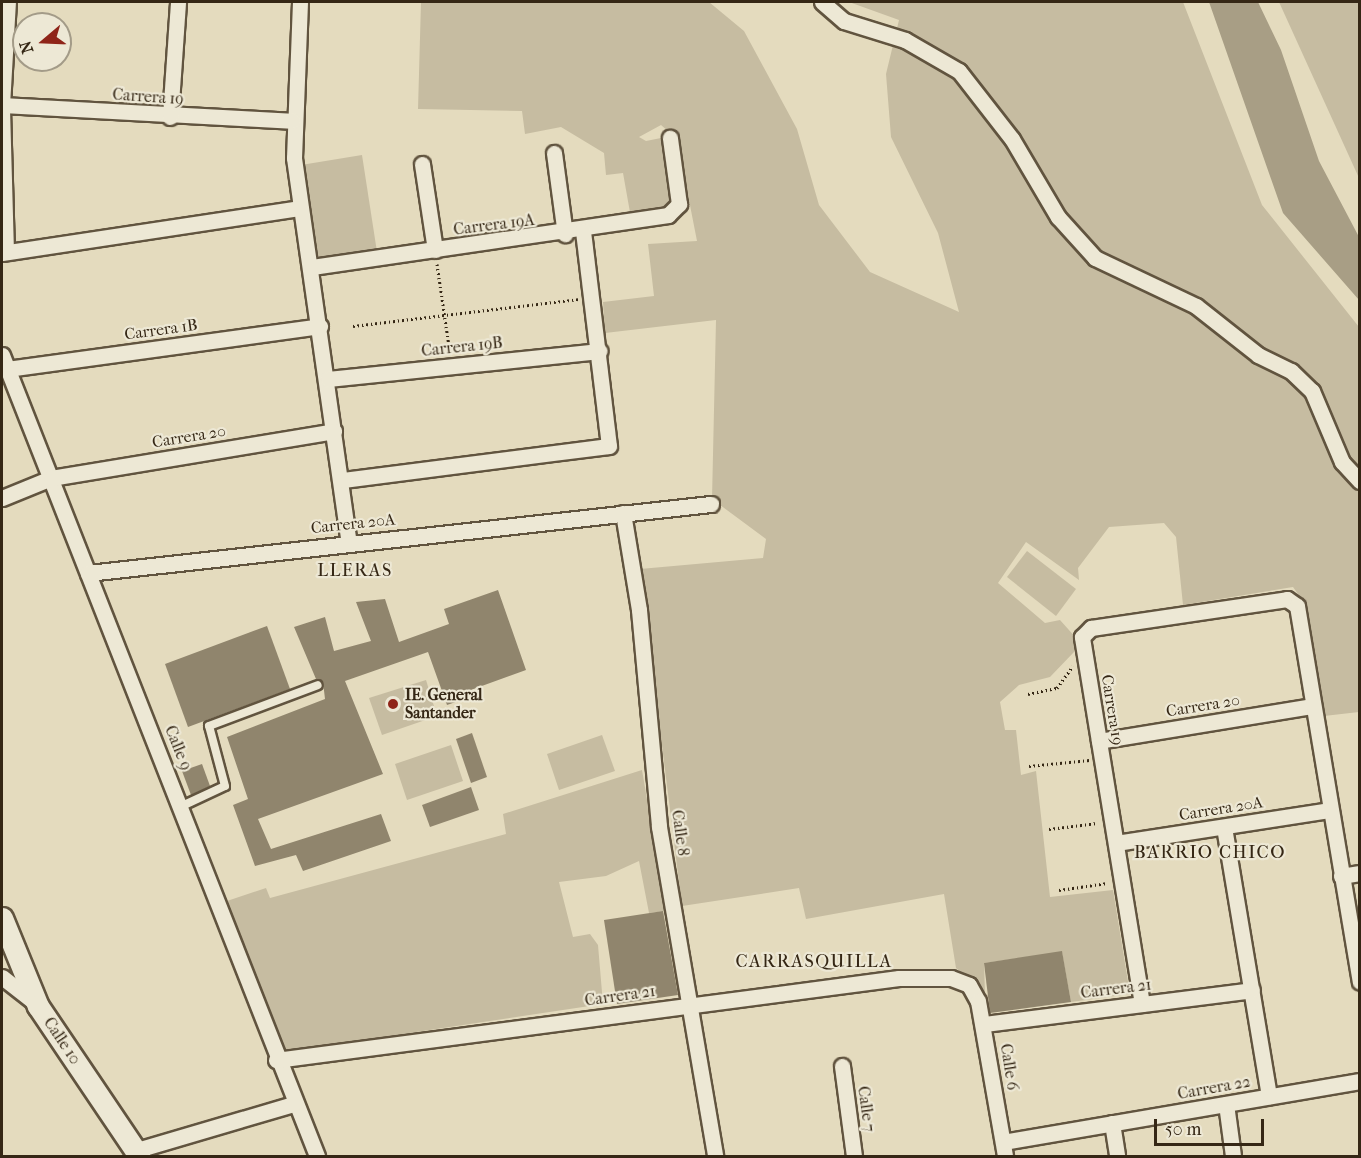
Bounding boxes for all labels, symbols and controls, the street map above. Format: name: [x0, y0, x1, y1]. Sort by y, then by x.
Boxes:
north arrow: [12, 12, 72, 72]
text: N: [15, 39, 37, 56]
street label: Carrera 19: [112, 85, 184, 109]
street label: Carrera 19A: [452, 210, 536, 240]
street label: Carrera 1B: [123, 315, 199, 345]
street label: Carrera 19B: [420, 333, 504, 361]
street label: Carrera 20: [151, 422, 227, 452]
street label: Carrera 20A: [310, 510, 396, 538]
district label: LLERAS: [317, 560, 393, 582]
street label: Carrera 19: [1097, 673, 1127, 747]
place label: IE. General Santander: [405, 685, 483, 723]
street label: Carrera 20: [1165, 691, 1241, 721]
marker: IE. General Santander: [386, 697, 400, 711]
street label: Calle 9: [160, 723, 196, 773]
street label: Carrera 20A: [1178, 793, 1264, 825]
street label: Calle 8: [667, 809, 693, 857]
district label: BARRIO CHICO: [1134, 842, 1286, 864]
district label: CARRASQUILLA: [735, 951, 893, 973]
street label: Carrera 21: [1080, 975, 1152, 1003]
street label: Carrera 21: [583, 982, 657, 1010]
street label: Calle 10: [39, 1014, 85, 1068]
street label: Calle 6: [996, 1042, 1022, 1092]
street label: Carrera 22: [1176, 1072, 1252, 1104]
street label: Calle 7: [853, 1085, 879, 1133]
scale bar: [1157, 1107, 1266, 1145]
text: 50 m: [1165, 1119, 1201, 1140]

